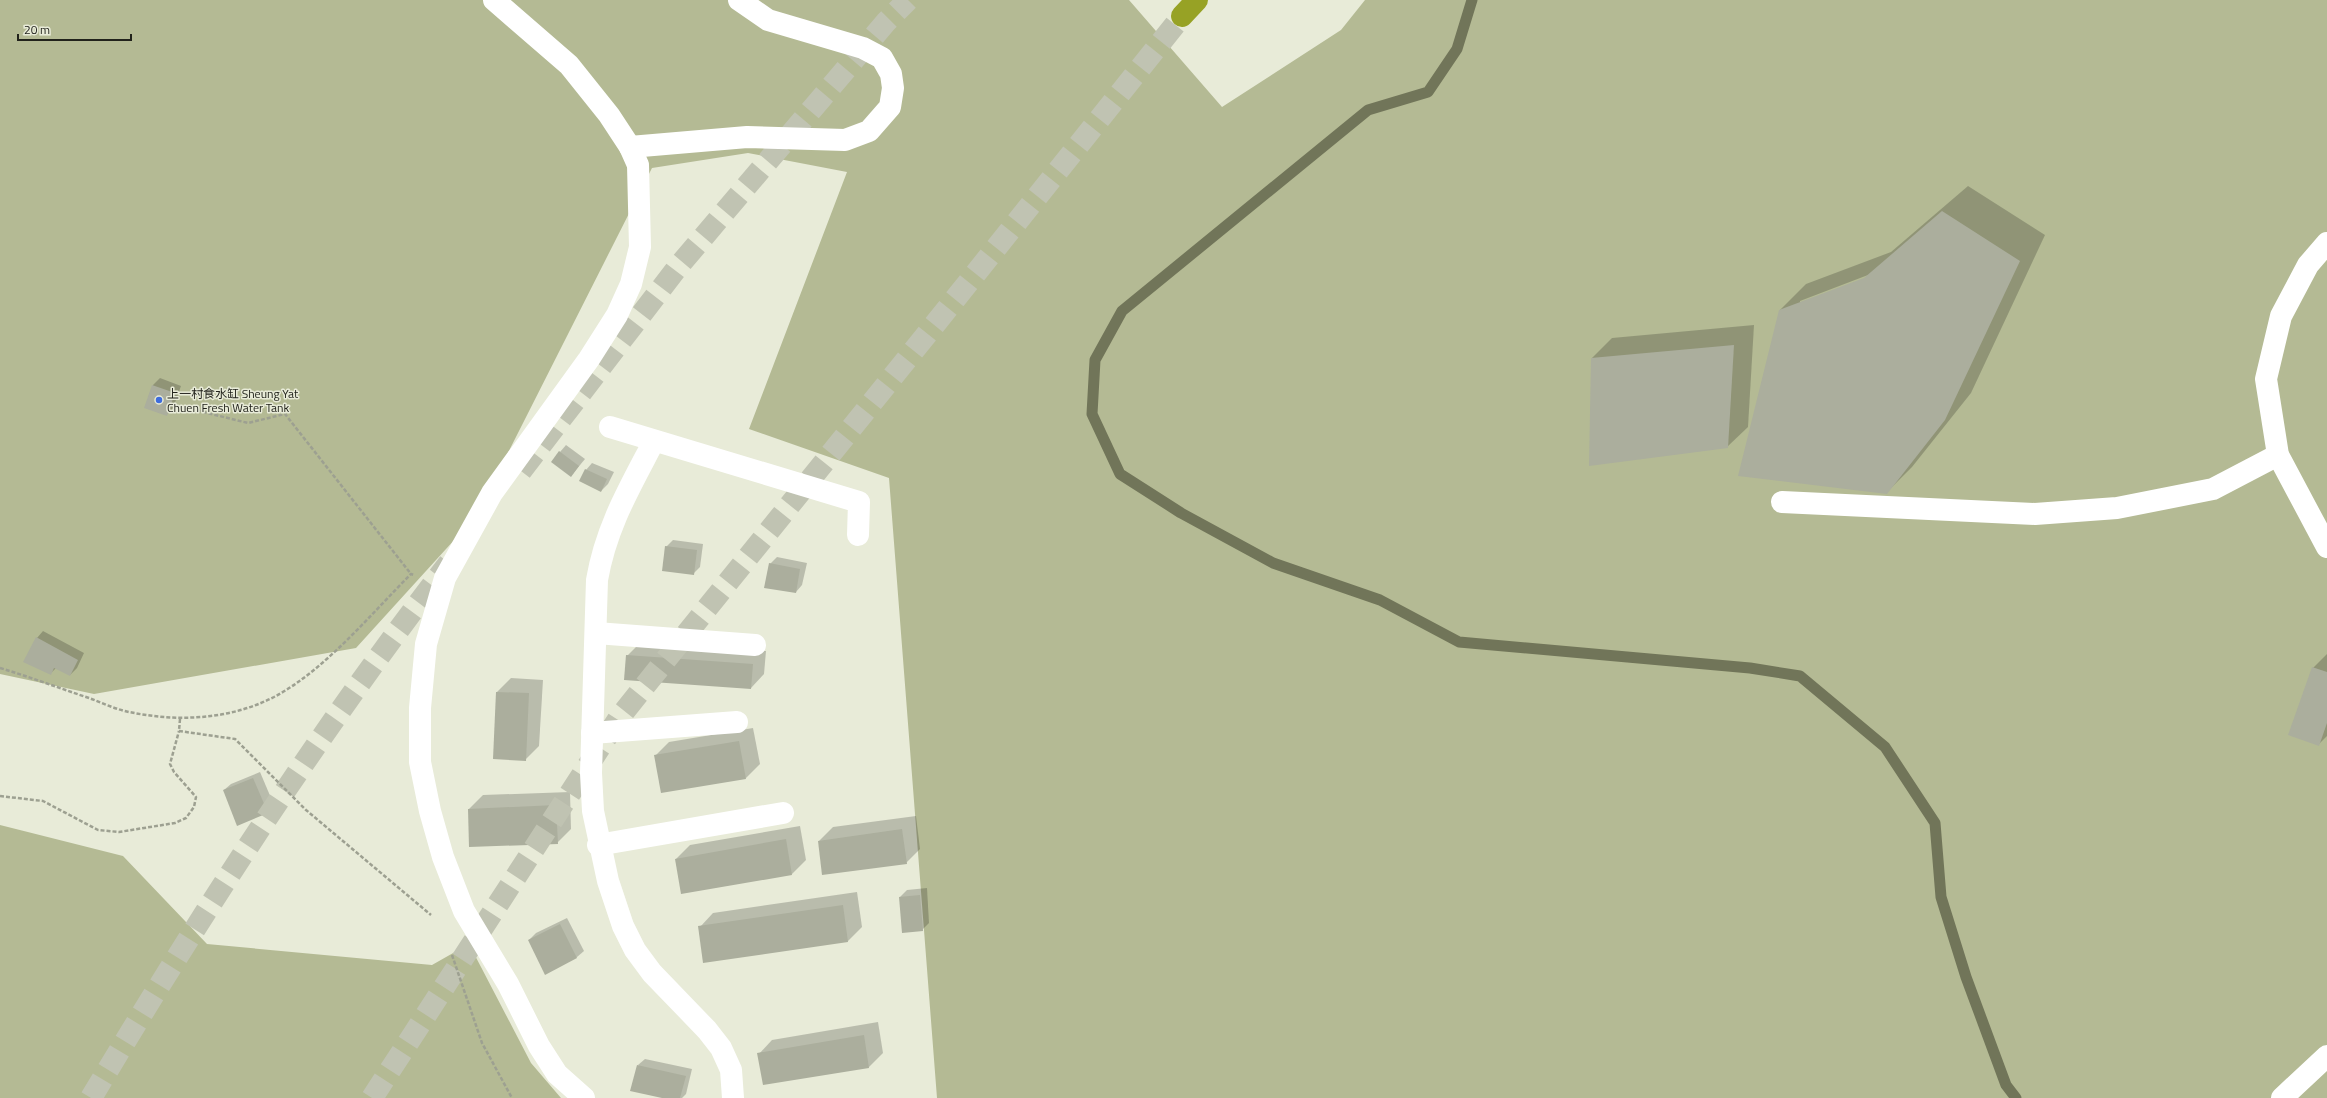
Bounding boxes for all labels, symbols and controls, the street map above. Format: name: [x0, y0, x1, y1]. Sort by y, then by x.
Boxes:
scale bar: [18, 16, 131, 42]
text: 20 m: [24, 20, 50, 39]
place label: 上一村食水缸 Sheung Yat Chuen Fresh Water Tank: [167, 384, 299, 417]
marker: 上一村食水缸 Sheung Yat Chuen Fresh Water Tank: [154, 395, 164, 405]

